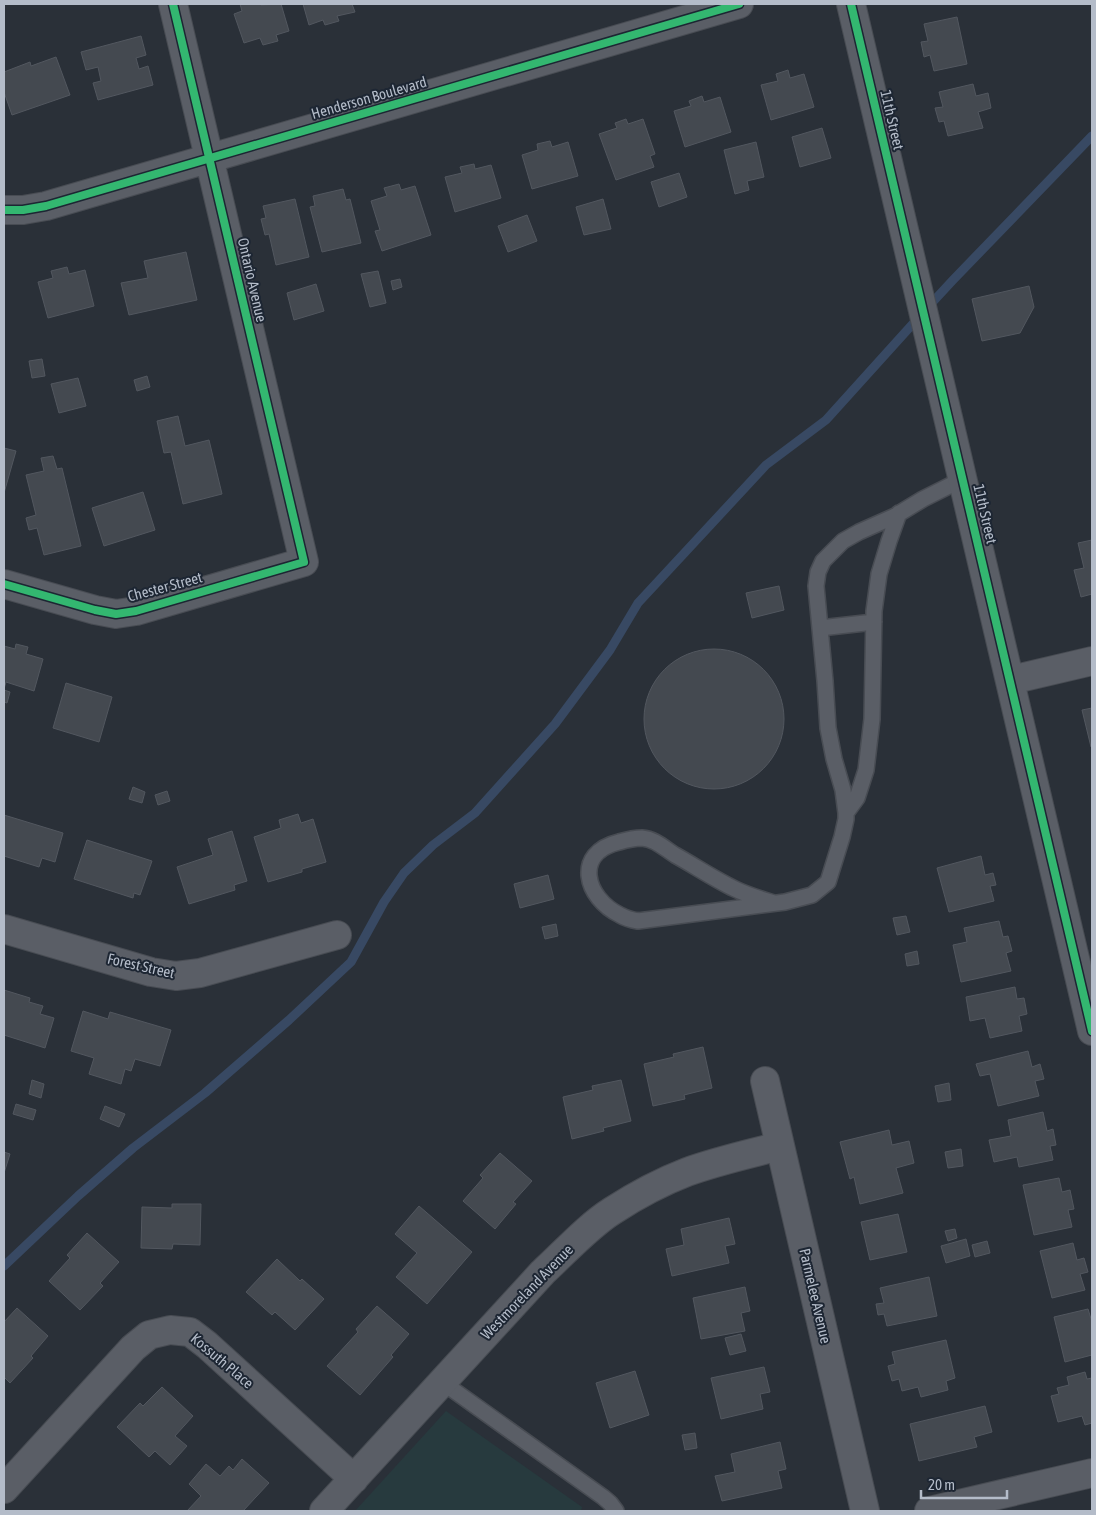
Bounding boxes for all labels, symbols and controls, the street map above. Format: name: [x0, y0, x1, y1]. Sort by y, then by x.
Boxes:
street label: Henderson Boulevard: [309, 73, 429, 122]
street label: 11th Street: [877, 88, 908, 151]
street label: Ontario Avenue: [235, 236, 270, 324]
street label: 11th Street: [970, 482, 1001, 545]
street label: Chester Street: [126, 568, 204, 605]
street label: Forest Street: [106, 950, 176, 982]
street label: Westmoreland Avenue: [477, 1241, 576, 1342]
street label: Parmelee Avenue: [796, 1247, 835, 1345]
street label: Kossuth Place: [188, 1330, 257, 1392]
scale bar: [921, 1468, 1007, 1500]
text: 20 m: [928, 1476, 955, 1493]

